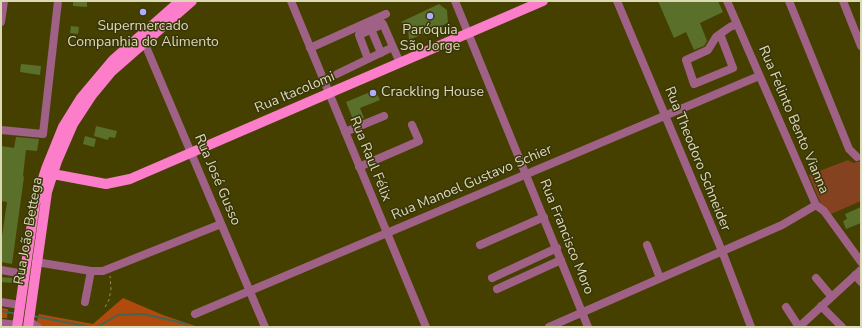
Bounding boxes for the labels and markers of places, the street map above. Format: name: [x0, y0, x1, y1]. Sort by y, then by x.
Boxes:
marker: Supermercado Companhia do Alimento: [138, 7, 148, 17]
marker: Paróquia São Jorge: [425, 11, 435, 21]
place label: Supermercado Companhia do Alimento: [67, 19, 219, 52]
place label: Paróquia São Jorge: [400, 23, 460, 56]
place label: Crackling House: [381, 85, 484, 101]
marker: Crackling House: [368, 88, 378, 98]

